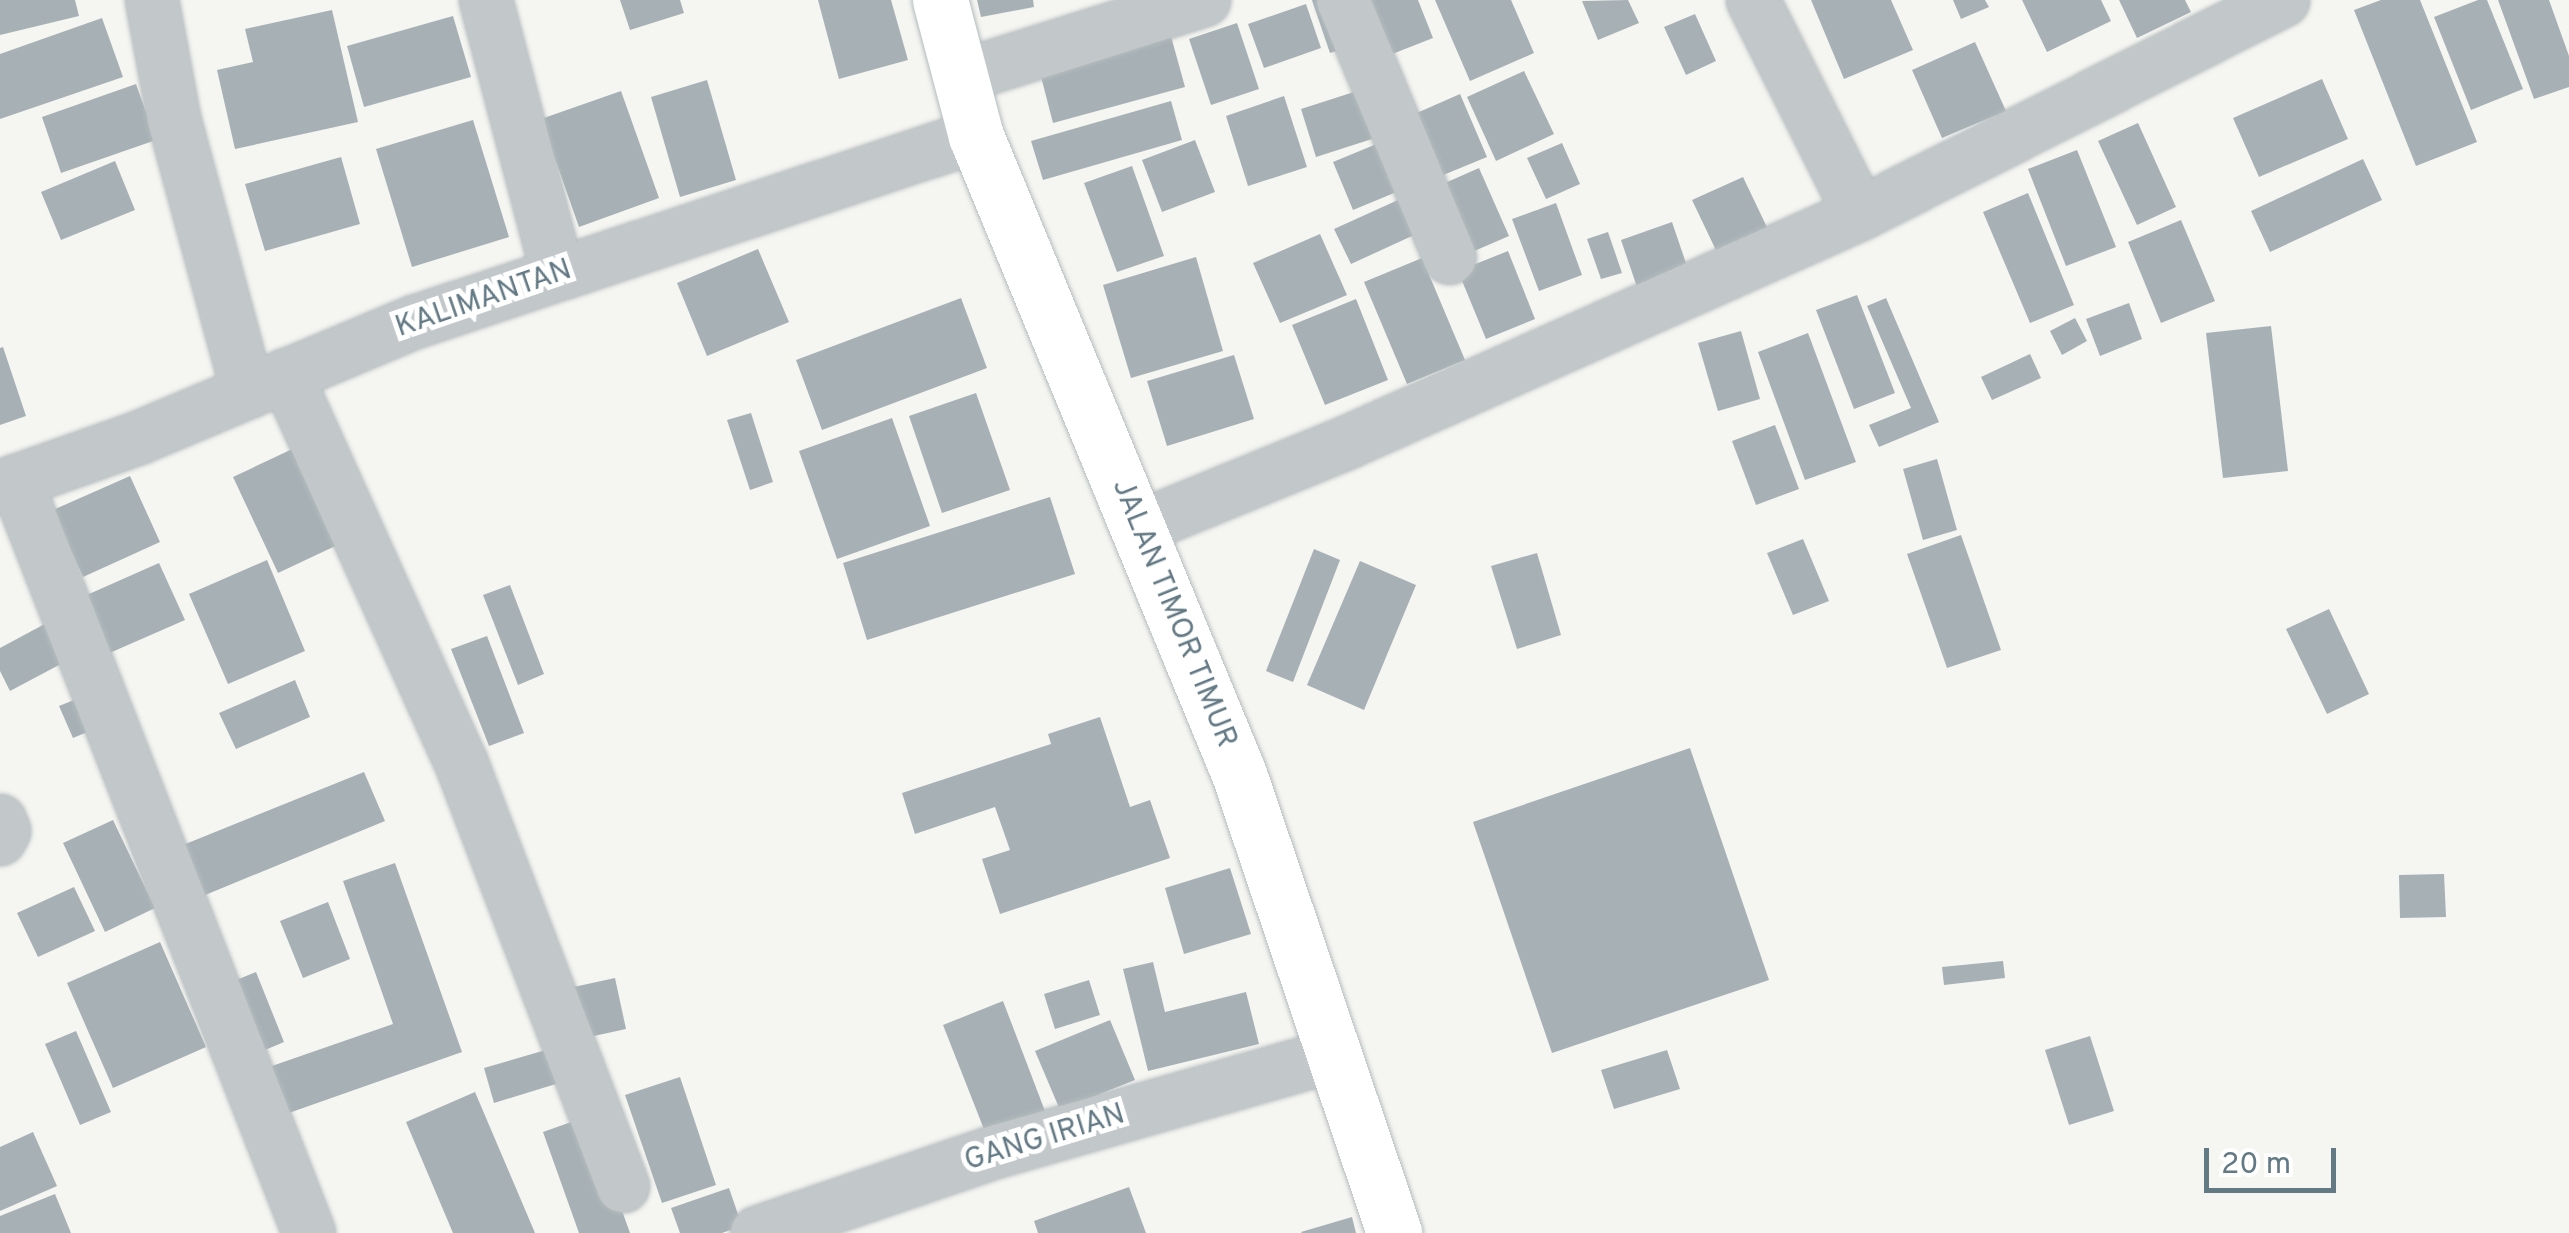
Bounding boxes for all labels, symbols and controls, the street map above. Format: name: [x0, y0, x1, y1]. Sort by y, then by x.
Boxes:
street label: KALIMANTAN: [391, 253, 577, 347]
street label: JALAN TIMOR TIMUR: [1102, 473, 1244, 755]
street label: GANG IRIAN: [960, 1098, 1130, 1180]
scale bar: [2209, 1128, 2342, 1190]
text: 20 m: [2221, 1147, 2291, 1184]

